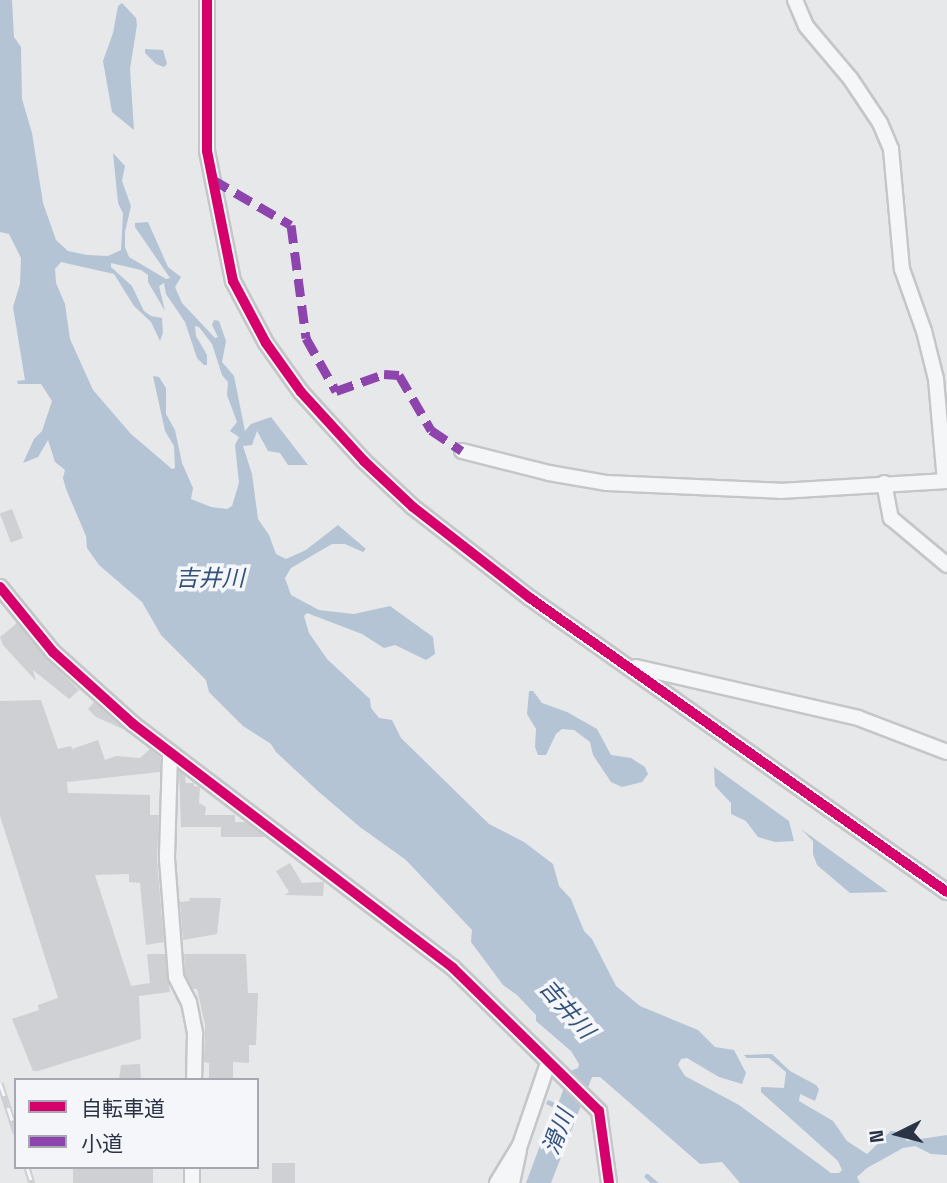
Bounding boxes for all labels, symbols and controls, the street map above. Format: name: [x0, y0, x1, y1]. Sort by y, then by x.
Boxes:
water label: 吉井川: [176, 564, 244, 592]
water label: 吉井川: [534, 974, 600, 1044]
legend: [14, 1078, 259, 1169]
text: 自転車道: [81, 1095, 165, 1122]
north arrow: [863, 1099, 933, 1169]
water label: 滑川: [537, 1106, 579, 1158]
text: N: [864, 1129, 890, 1144]
text: 小道: [81, 1130, 123, 1157]

